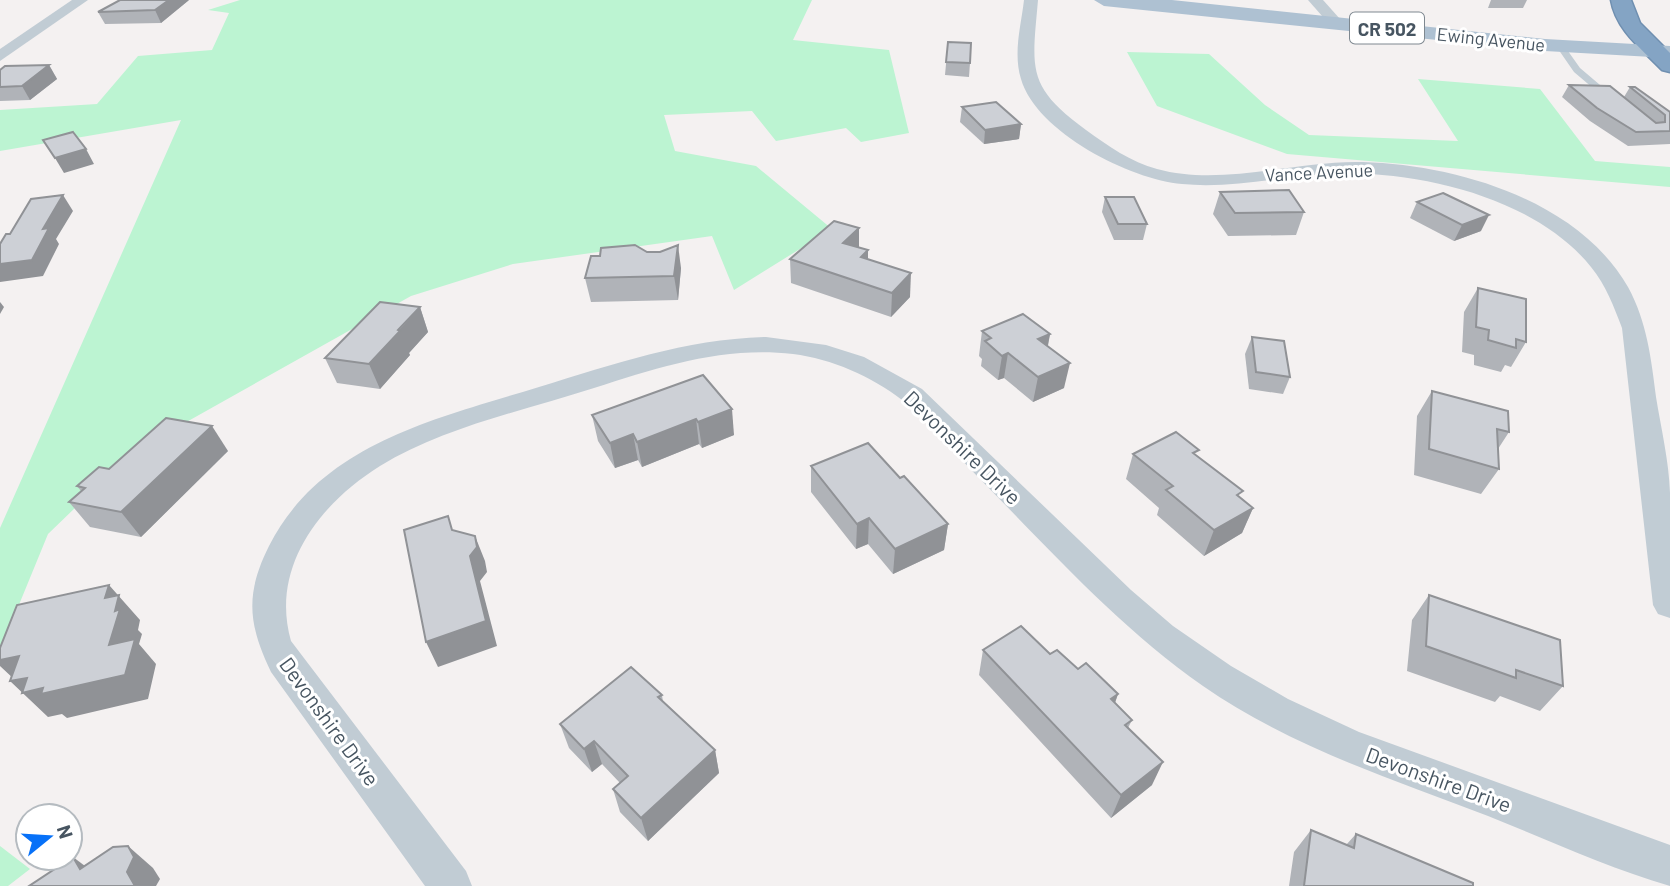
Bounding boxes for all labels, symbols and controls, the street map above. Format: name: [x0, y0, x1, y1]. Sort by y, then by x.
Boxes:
road number: CR 502: [1350, 12, 1424, 44]
street label: Ewing Avenue: [1436, 22, 1546, 56]
street label: Vance Avenue: [1264, 158, 1374, 186]
street label: Devonshire Drive: [899, 385, 1027, 509]
street label: Devonshire Drive: [275, 652, 385, 790]
street label: Devonshire Drive: [1363, 741, 1515, 817]
north arrow: [14, 802, 84, 872]
text: N: [53, 822, 79, 841]

